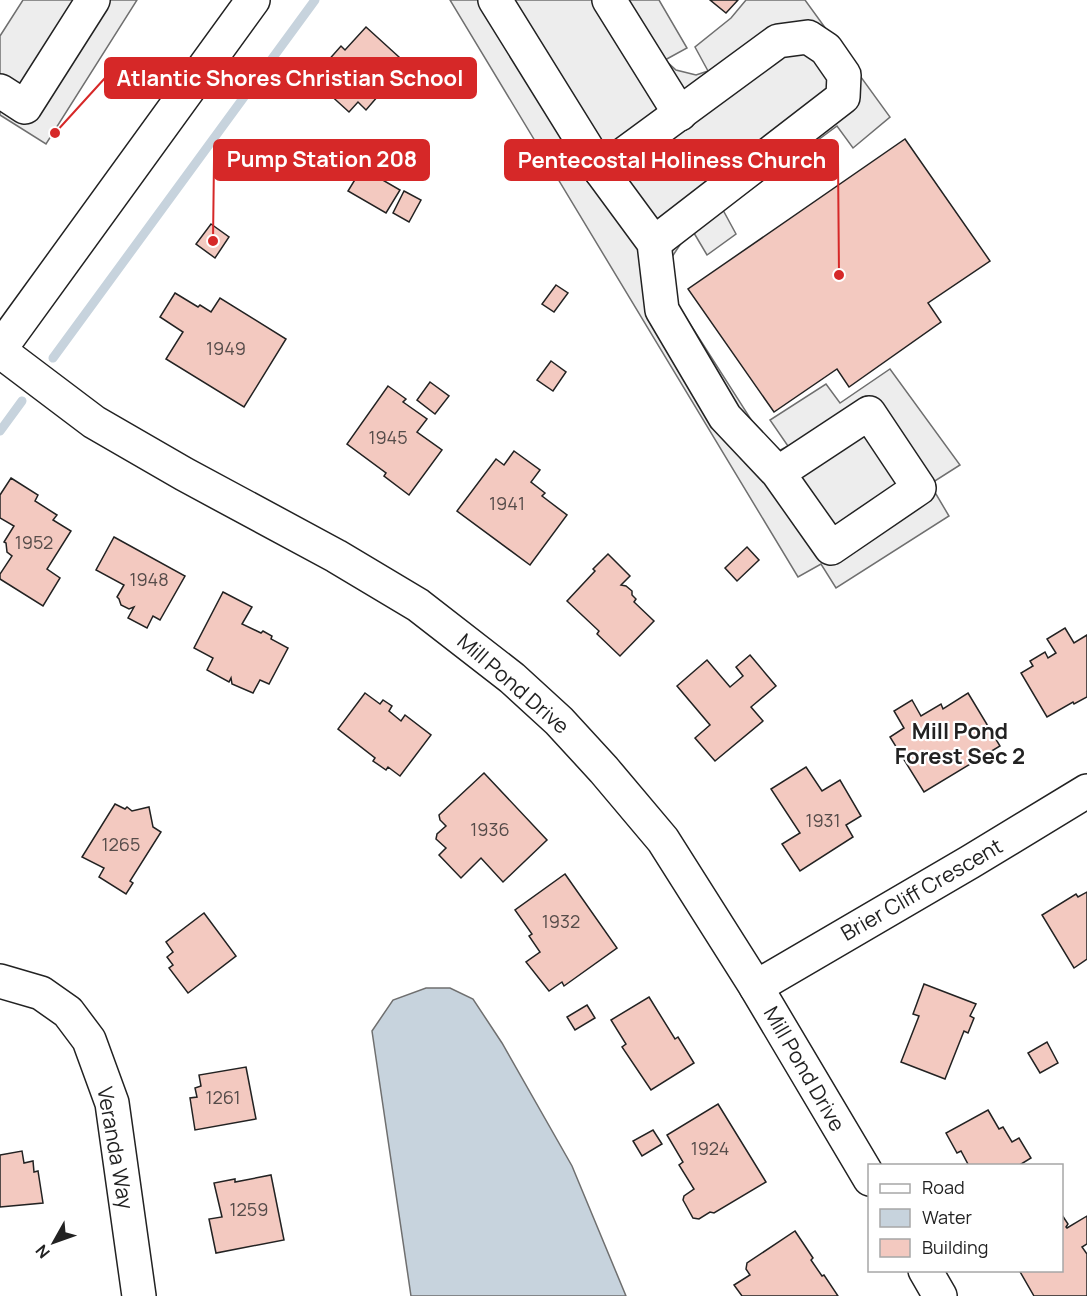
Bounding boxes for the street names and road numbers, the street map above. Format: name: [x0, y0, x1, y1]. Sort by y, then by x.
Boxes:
street label: Mill Pond Drive: [452, 627, 576, 740]
street label: Brier Cliff Crescent: [836, 831, 1007, 947]
street label: Mill Pond Drive: [758, 1001, 852, 1136]
street label: Veranda Way: [91, 1084, 141, 1211]

